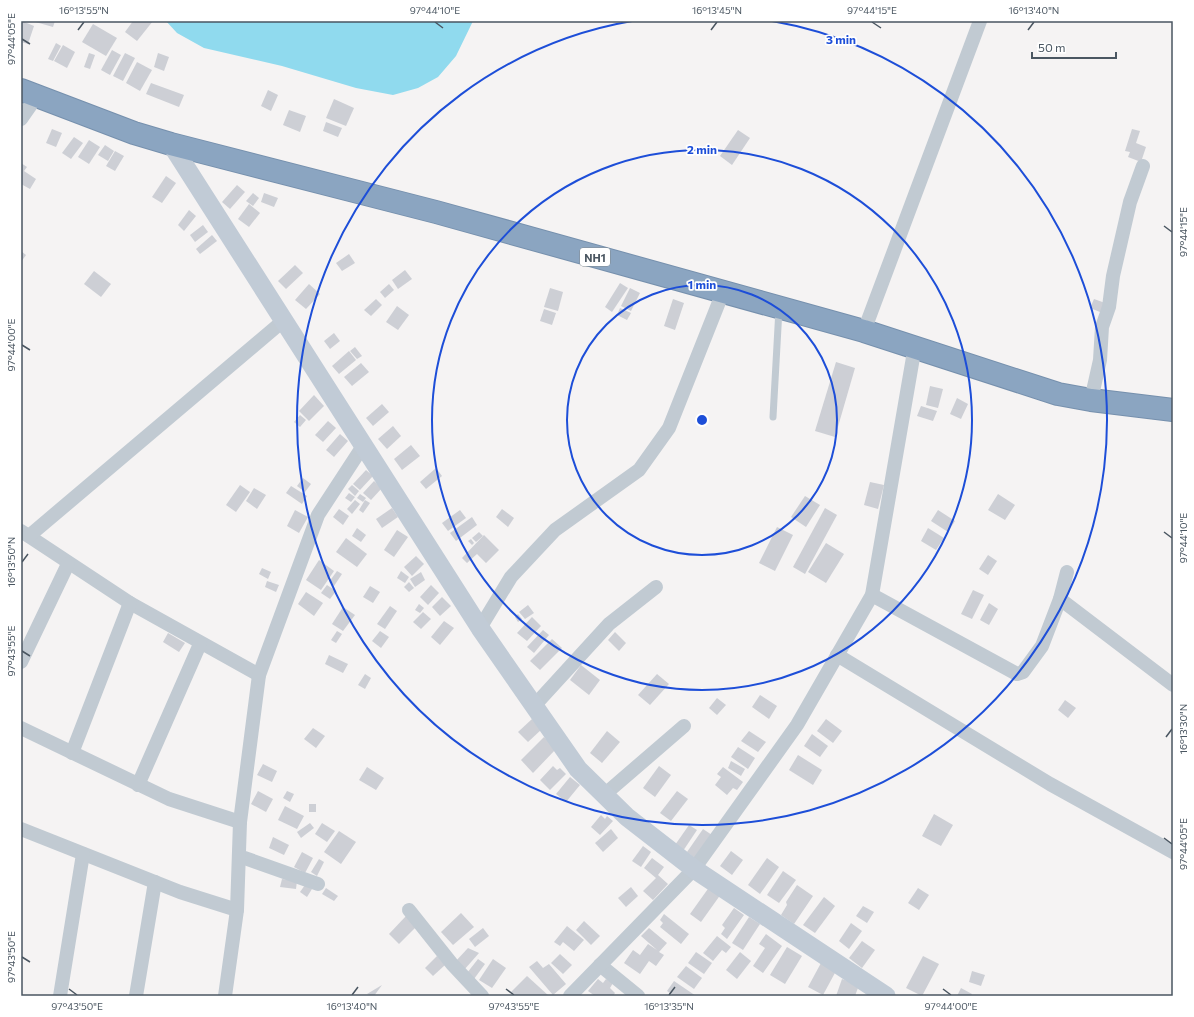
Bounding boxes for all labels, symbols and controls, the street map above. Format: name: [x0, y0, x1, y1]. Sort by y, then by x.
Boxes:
text: 16°13'55"N: [59, 4, 109, 16]
text: 97°44'10"E: [410, 4, 460, 16]
text: 16°13'45"N: [692, 4, 742, 16]
text: 97°44'15"E: [847, 4, 897, 16]
text: 16°13'40"N: [1009, 4, 1059, 16]
text: 97°44'05"E: [5, 13, 17, 65]
text: 3 min: [826, 32, 856, 46]
scale bar: [1032, 34, 1116, 60]
text: 50 m: [1038, 40, 1066, 54]
text: 2 min: [687, 142, 717, 156]
text: 97°44'15"E: [1177, 207, 1189, 257]
road number: NH1: [580, 248, 610, 266]
text: 1 min: [688, 277, 716, 291]
text: 97°44'00"E: [5, 319, 17, 371]
centre of rings: [695, 413, 709, 427]
text: 97°44'10"E: [1177, 513, 1189, 563]
text: 16°13'50"N: [5, 537, 17, 587]
text: 97°43'55"E: [5, 625, 17, 676]
text: 16°13'30"N: [1177, 704, 1189, 754]
text: 97°44'05"E: [1177, 818, 1189, 870]
text: 97°43'50"E: [5, 931, 17, 983]
text: 97°43'50"E: [51, 1000, 103, 1012]
text: 16°13'40"N: [327, 1000, 377, 1012]
text: 97°43'55"E: [489, 1000, 540, 1012]
text: 16°13'35"N: [644, 1000, 694, 1012]
text: 97°44'00"E: [925, 1000, 977, 1012]

